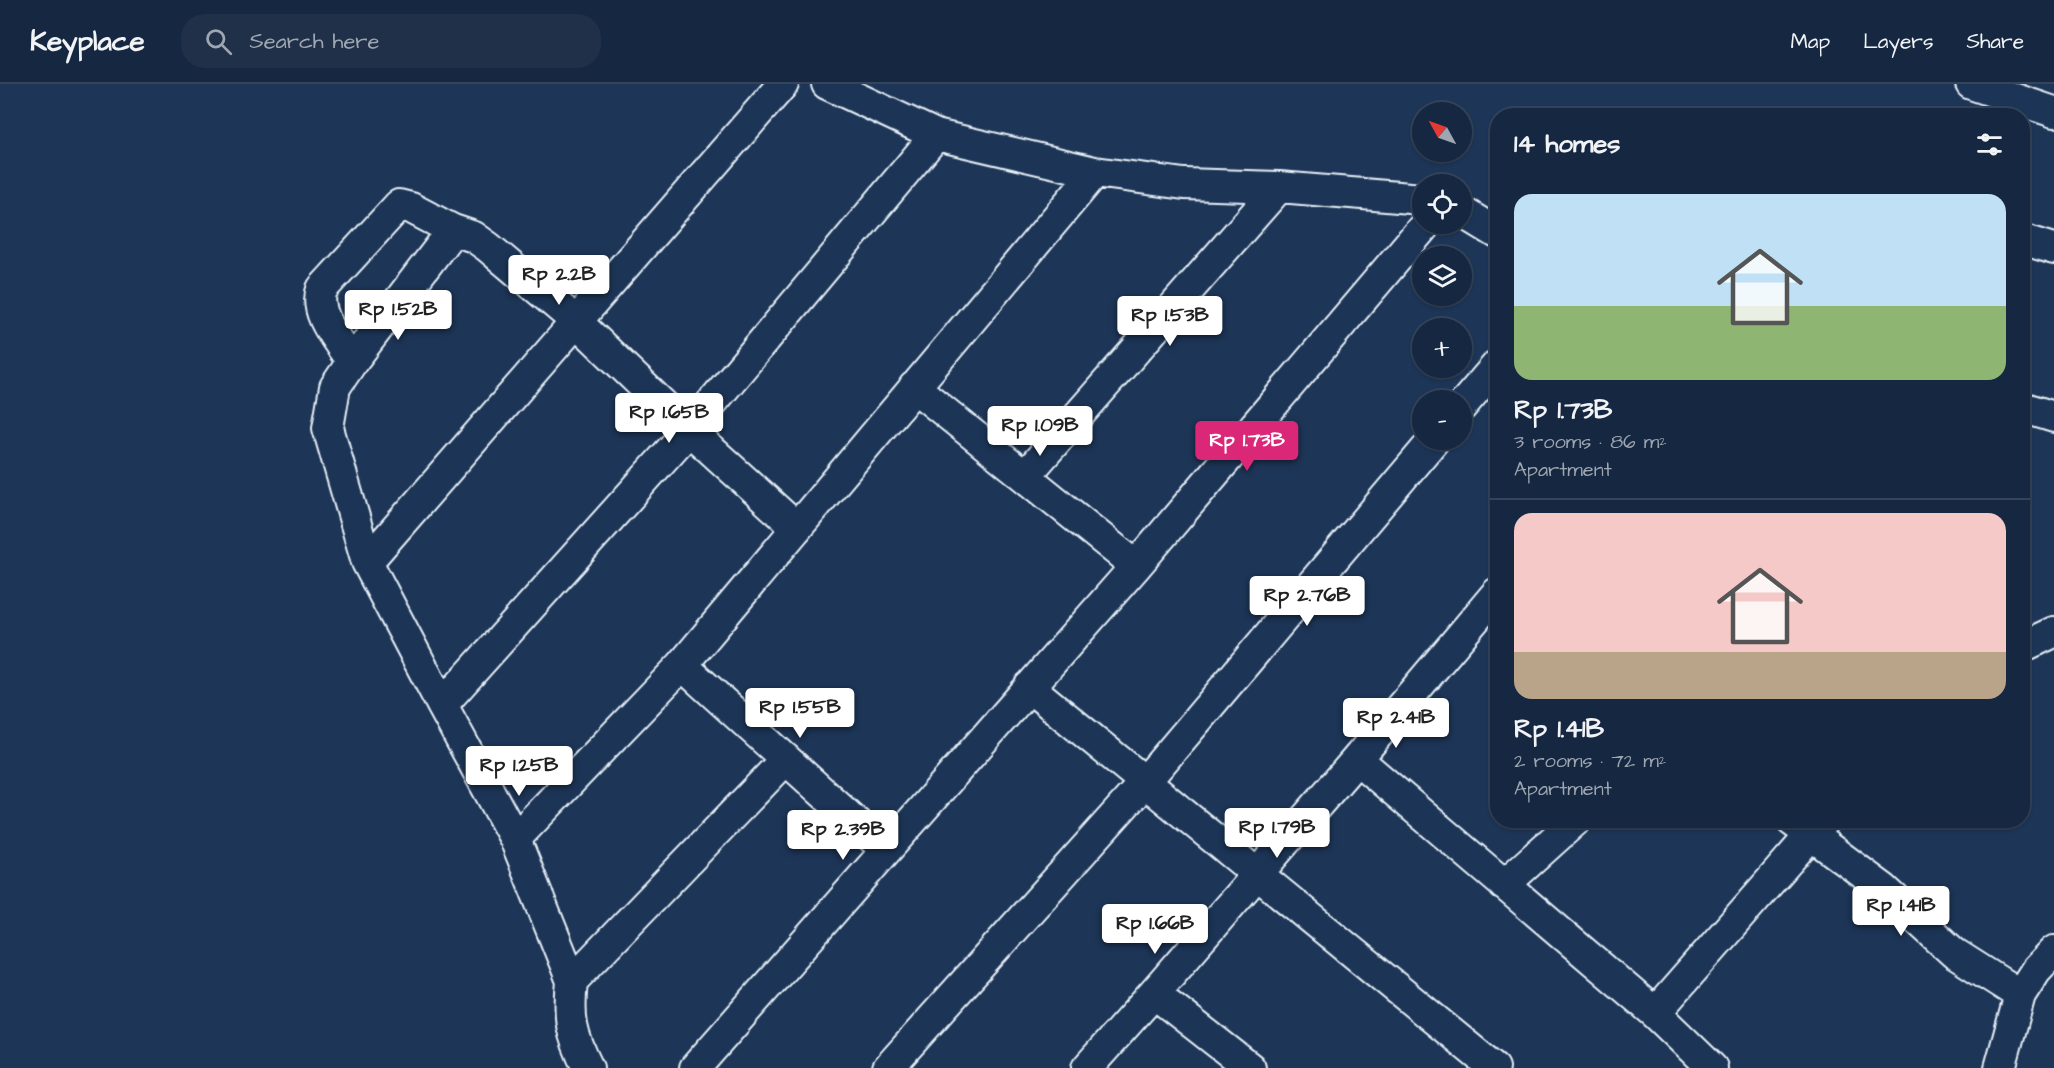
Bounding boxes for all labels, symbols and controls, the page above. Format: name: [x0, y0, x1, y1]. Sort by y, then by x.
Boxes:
search box: [181, 14, 601, 68]
text: Keyplace: [30, 22, 145, 61]
icon: search: [202, 25, 235, 58]
text: Search here: [250, 26, 379, 57]
text: Map: [1790, 27, 1830, 56]
text: Layers: [1863, 27, 1933, 56]
text: Share: [1966, 27, 2024, 56]
north arrow: [1412, 102, 1472, 162]
map controls: [1412, 102, 1472, 450]
text: 14 homes: [1514, 126, 1620, 162]
icon: filters: [1973, 128, 2006, 161]
button: locate: [1412, 174, 1472, 234]
icon: home: [1706, 233, 1814, 341]
button: layers: [1412, 246, 1472, 306]
pin: Rp 2.2B: [504, 255, 614, 306]
text: Rp 2.2B: [522, 260, 596, 288]
pin: Rp 1.52B: [336, 290, 460, 341]
text: Rp 1.52B: [359, 295, 437, 323]
pin: Rp 1.53B: [1108, 296, 1232, 347]
text: Rp 1.53B: [1131, 301, 1209, 329]
button: +: [1412, 318, 1472, 378]
button: −: [1412, 390, 1472, 450]
text: Rp 1.73B: [1514, 392, 1612, 428]
pin: Rp 1.65B: [607, 393, 731, 444]
text: Rp 1.65B: [629, 398, 709, 426]
pin: Rp 1.09B: [978, 406, 1102, 457]
text: Rp 1.09B: [1002, 411, 1079, 439]
pin: Rp 1.73B: [1185, 421, 1309, 472]
text: Rp 1.73B: [1209, 426, 1285, 454]
text: 3 rooms · 86 m²: [1514, 428, 1667, 456]
text: Apartment: [1514, 456, 1612, 484]
icon: home: [1706, 552, 1814, 660]
pin: Rp 2.76B: [1245, 576, 1369, 627]
text: Rp 2.76B: [1264, 581, 1350, 609]
pin: Rp 1.55B: [738, 688, 862, 739]
text: Rp 1.55B: [759, 693, 841, 721]
pin: Rp 2.41B: [1334, 698, 1458, 749]
text: Rp 2.41B: [1357, 703, 1435, 731]
text: Rp 1.41B: [1514, 711, 1604, 747]
pin: Rp 1.25B: [457, 746, 581, 797]
text: 2 rooms · 72 m²: [1514, 747, 1666, 775]
text: Rp 1.25B: [480, 751, 558, 779]
text: Apartment: [1514, 775, 1612, 803]
pin: Rp 1.79B: [1215, 808, 1339, 859]
pin: Rp 2.39B: [781, 810, 905, 861]
text: Rp 1.79B: [1239, 813, 1315, 841]
text: Rp 2.39B: [801, 815, 885, 843]
pin: Rp 1.41B: [1839, 886, 1963, 937]
text: Rp 1.41B: [1866, 891, 1936, 919]
pin: Rp 1.66B: [1093, 904, 1217, 955]
text: Rp 1.66B: [1116, 909, 1194, 937]

